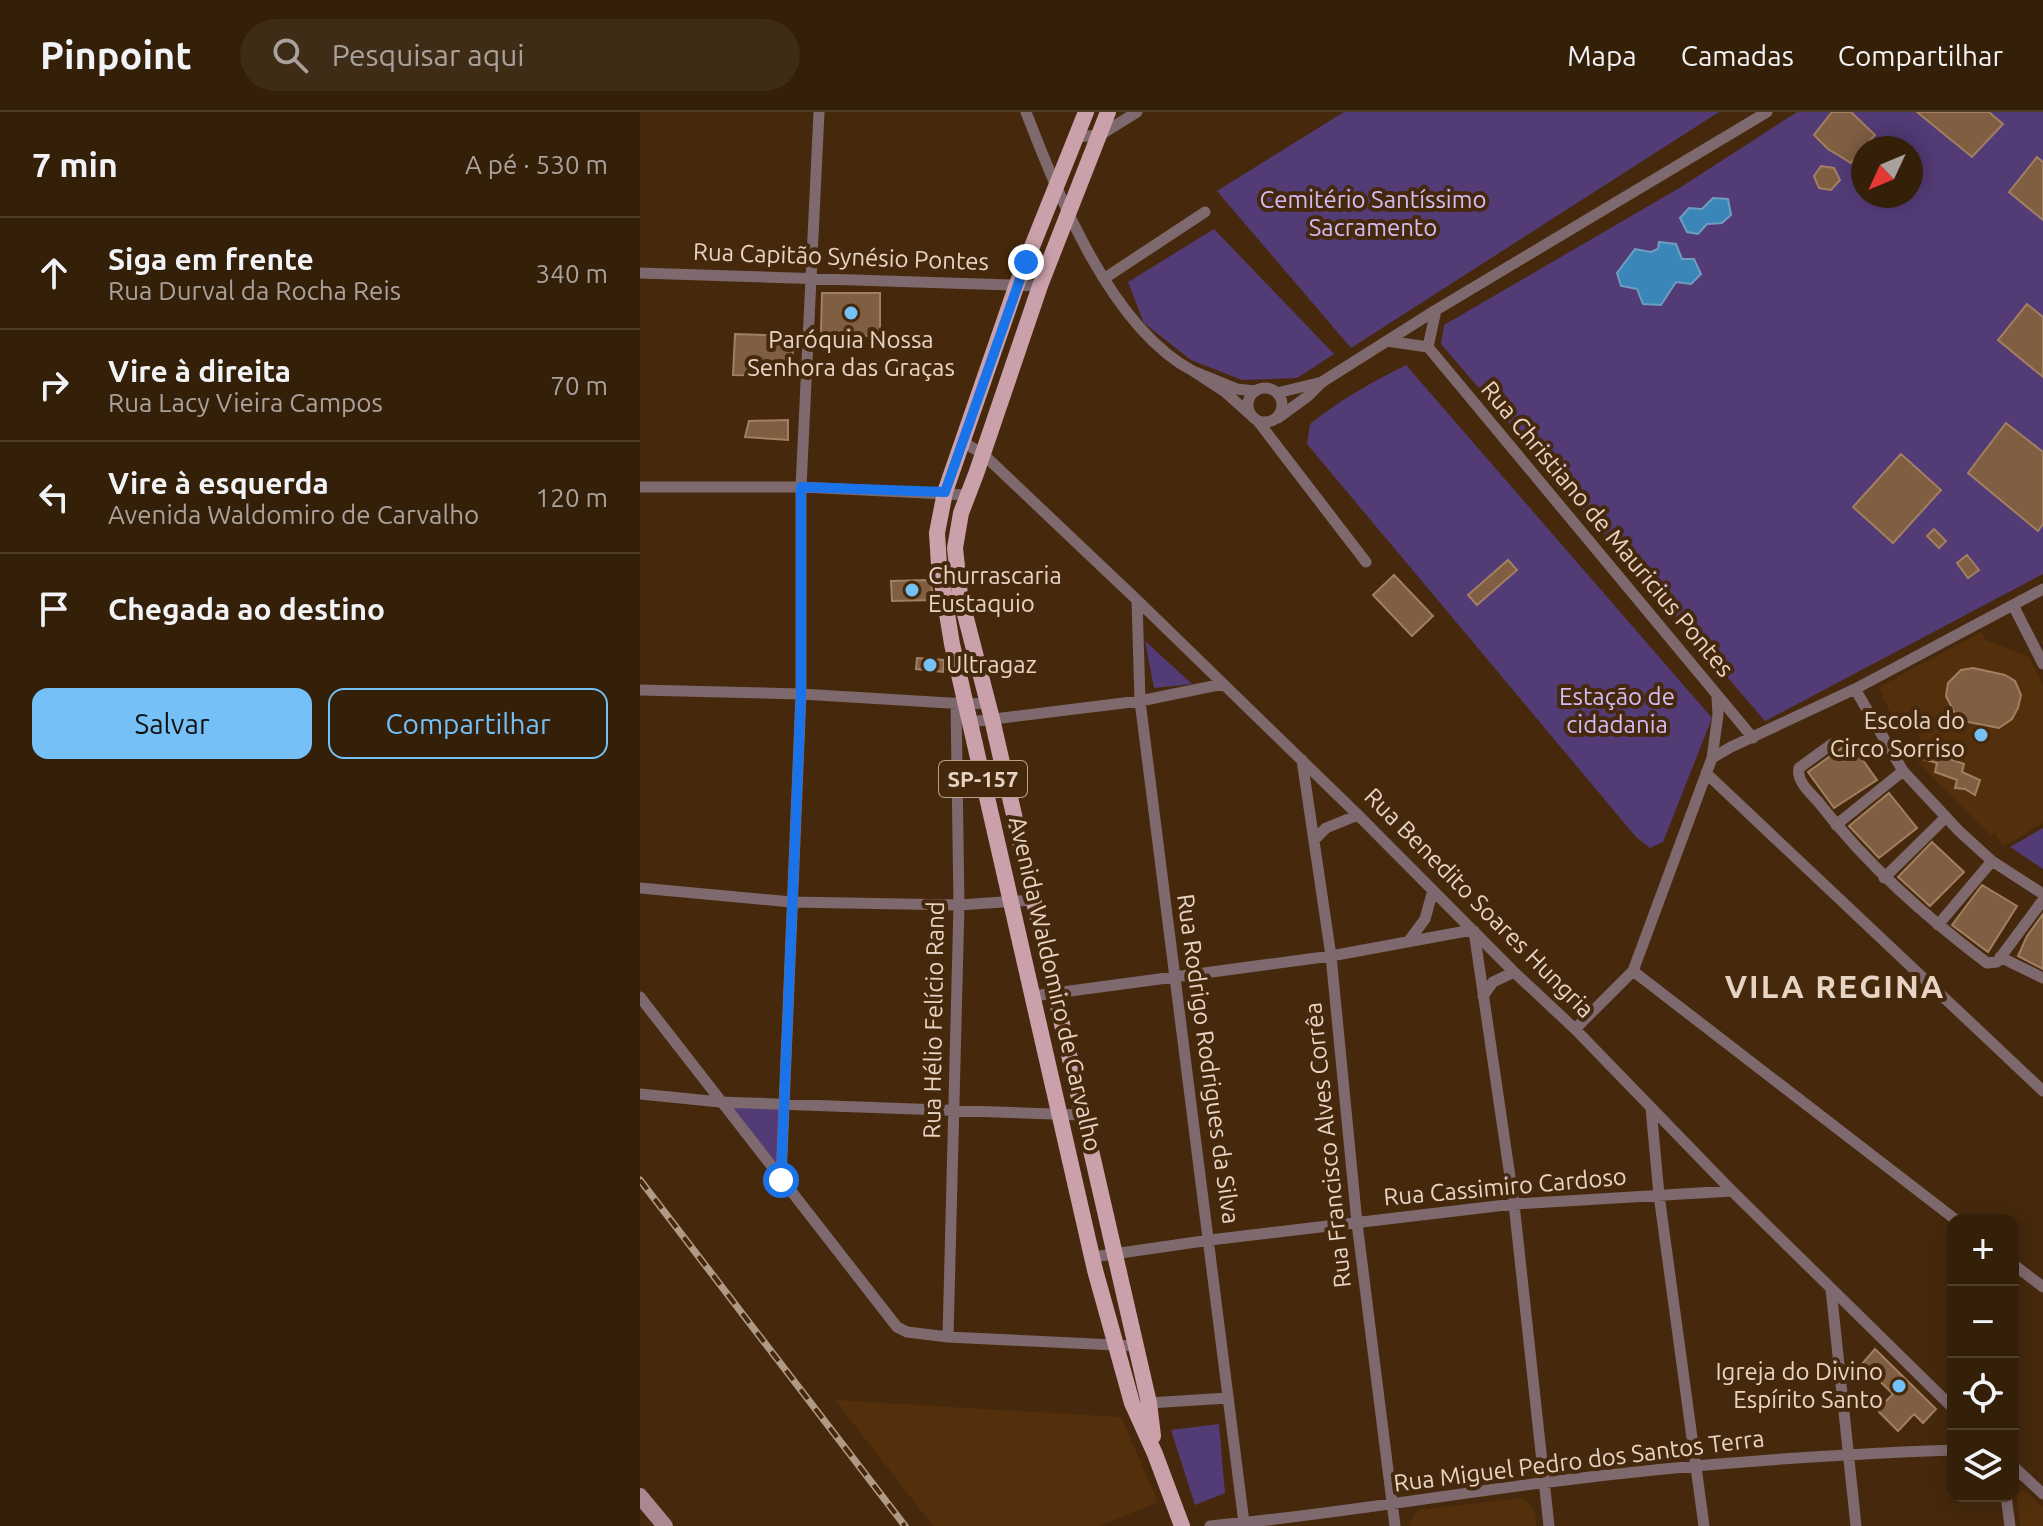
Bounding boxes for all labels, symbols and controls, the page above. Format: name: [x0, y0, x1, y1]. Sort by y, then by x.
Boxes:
search box: [240, 19, 800, 91]
icon: search: [268, 33, 312, 77]
text: Pinpoint: [40, 34, 192, 76]
text: Pesquisar aqui: [332, 38, 525, 72]
text: Mapa: [1567, 40, 1637, 71]
text: Camadas: [1681, 40, 1794, 71]
text: Compartilhar: [1838, 40, 2003, 71]
north arrow: [1851, 136, 1923, 208]
text: 7 min: [32, 145, 118, 183]
text: A pé · 530 m: [465, 150, 608, 179]
park label: Cemitério Santíssimo Sacramento: [1260, 186, 1486, 241]
street label: Rua Capitão Synésio Pontes: [693, 238, 989, 275]
text: Siga em frente: [108, 242, 314, 276]
route end: [1008, 244, 1044, 280]
icon: ahead: [32, 251, 76, 295]
text: 340 m: [536, 259, 608, 288]
text: Rua Durval da Rocha Reis: [108, 276, 401, 305]
marker: Paróquia Nossa Senhora das Graças: [842, 304, 860, 322]
place label: Paróquia Nossa Senhora das Graças: [747, 326, 955, 381]
text: Vire à direita: [108, 354, 291, 388]
icon: right: [32, 363, 76, 407]
text: 70 m: [550, 371, 608, 400]
street label: Rua Christiano de Mauricius Pontes: [1476, 376, 1739, 682]
text: Rua Lacy Vieira Campos: [108, 388, 383, 417]
text: Vire à esquerda: [108, 466, 329, 500]
icon: left: [32, 475, 76, 519]
text: 120 m: [536, 483, 608, 512]
text: Avenida Waldomiro de Carvalho: [108, 500, 479, 529]
place label: Churrascaria Eustaquio: [928, 562, 1062, 617]
marker: Churrascaria Eustaquio: [903, 581, 921, 599]
icon: arrive: [32, 587, 76, 631]
text: Chegada ao destino: [108, 592, 385, 626]
place label: Ultragaz: [946, 651, 1037, 678]
marker: Ultragaz: [921, 656, 939, 674]
park label: Estação de cidadania: [1559, 683, 1675, 738]
button: Salvar: [32, 688, 312, 759]
button: Compartilhar: [328, 688, 608, 759]
place label: Escola do Circo Sorriso: [1830, 707, 1965, 762]
marker: Escola do Circo Sorriso: [1972, 726, 1990, 744]
road number: SP-157: [939, 761, 1027, 797]
street label: Rua Benedito Soares Hungria: [1359, 782, 1600, 1023]
street label: Avenida Waldomiro de Carvalho: [1004, 814, 1107, 1154]
street label: Rua Rodrigo Rodrigues da Silva: [1172, 892, 1245, 1226]
street label: Rua Hélio Felício Rand: [918, 901, 949, 1139]
district label: VILA REGINA: [1725, 968, 1945, 1004]
street label: Rua Francisco Alves Corrêa: [1299, 1001, 1356, 1289]
route start: [763, 1162, 799, 1198]
street label: Rua Cassimiro Cardoso: [1382, 1162, 1628, 1211]
map controls: [1947, 1214, 2019, 1502]
button: +: [1947, 1214, 2019, 1286]
button: −: [1947, 1286, 2019, 1358]
place label: Igreja do Divino Espírito Santo: [1715, 1358, 1883, 1413]
button: locate: [1947, 1358, 2019, 1430]
marker: Igreja do Divino Espírito Santo: [1890, 1377, 1908, 1395]
street label: Rua Miguel Pedro dos Santos Terra: [1392, 1424, 1766, 1497]
button: layers: [1947, 1430, 2019, 1502]

